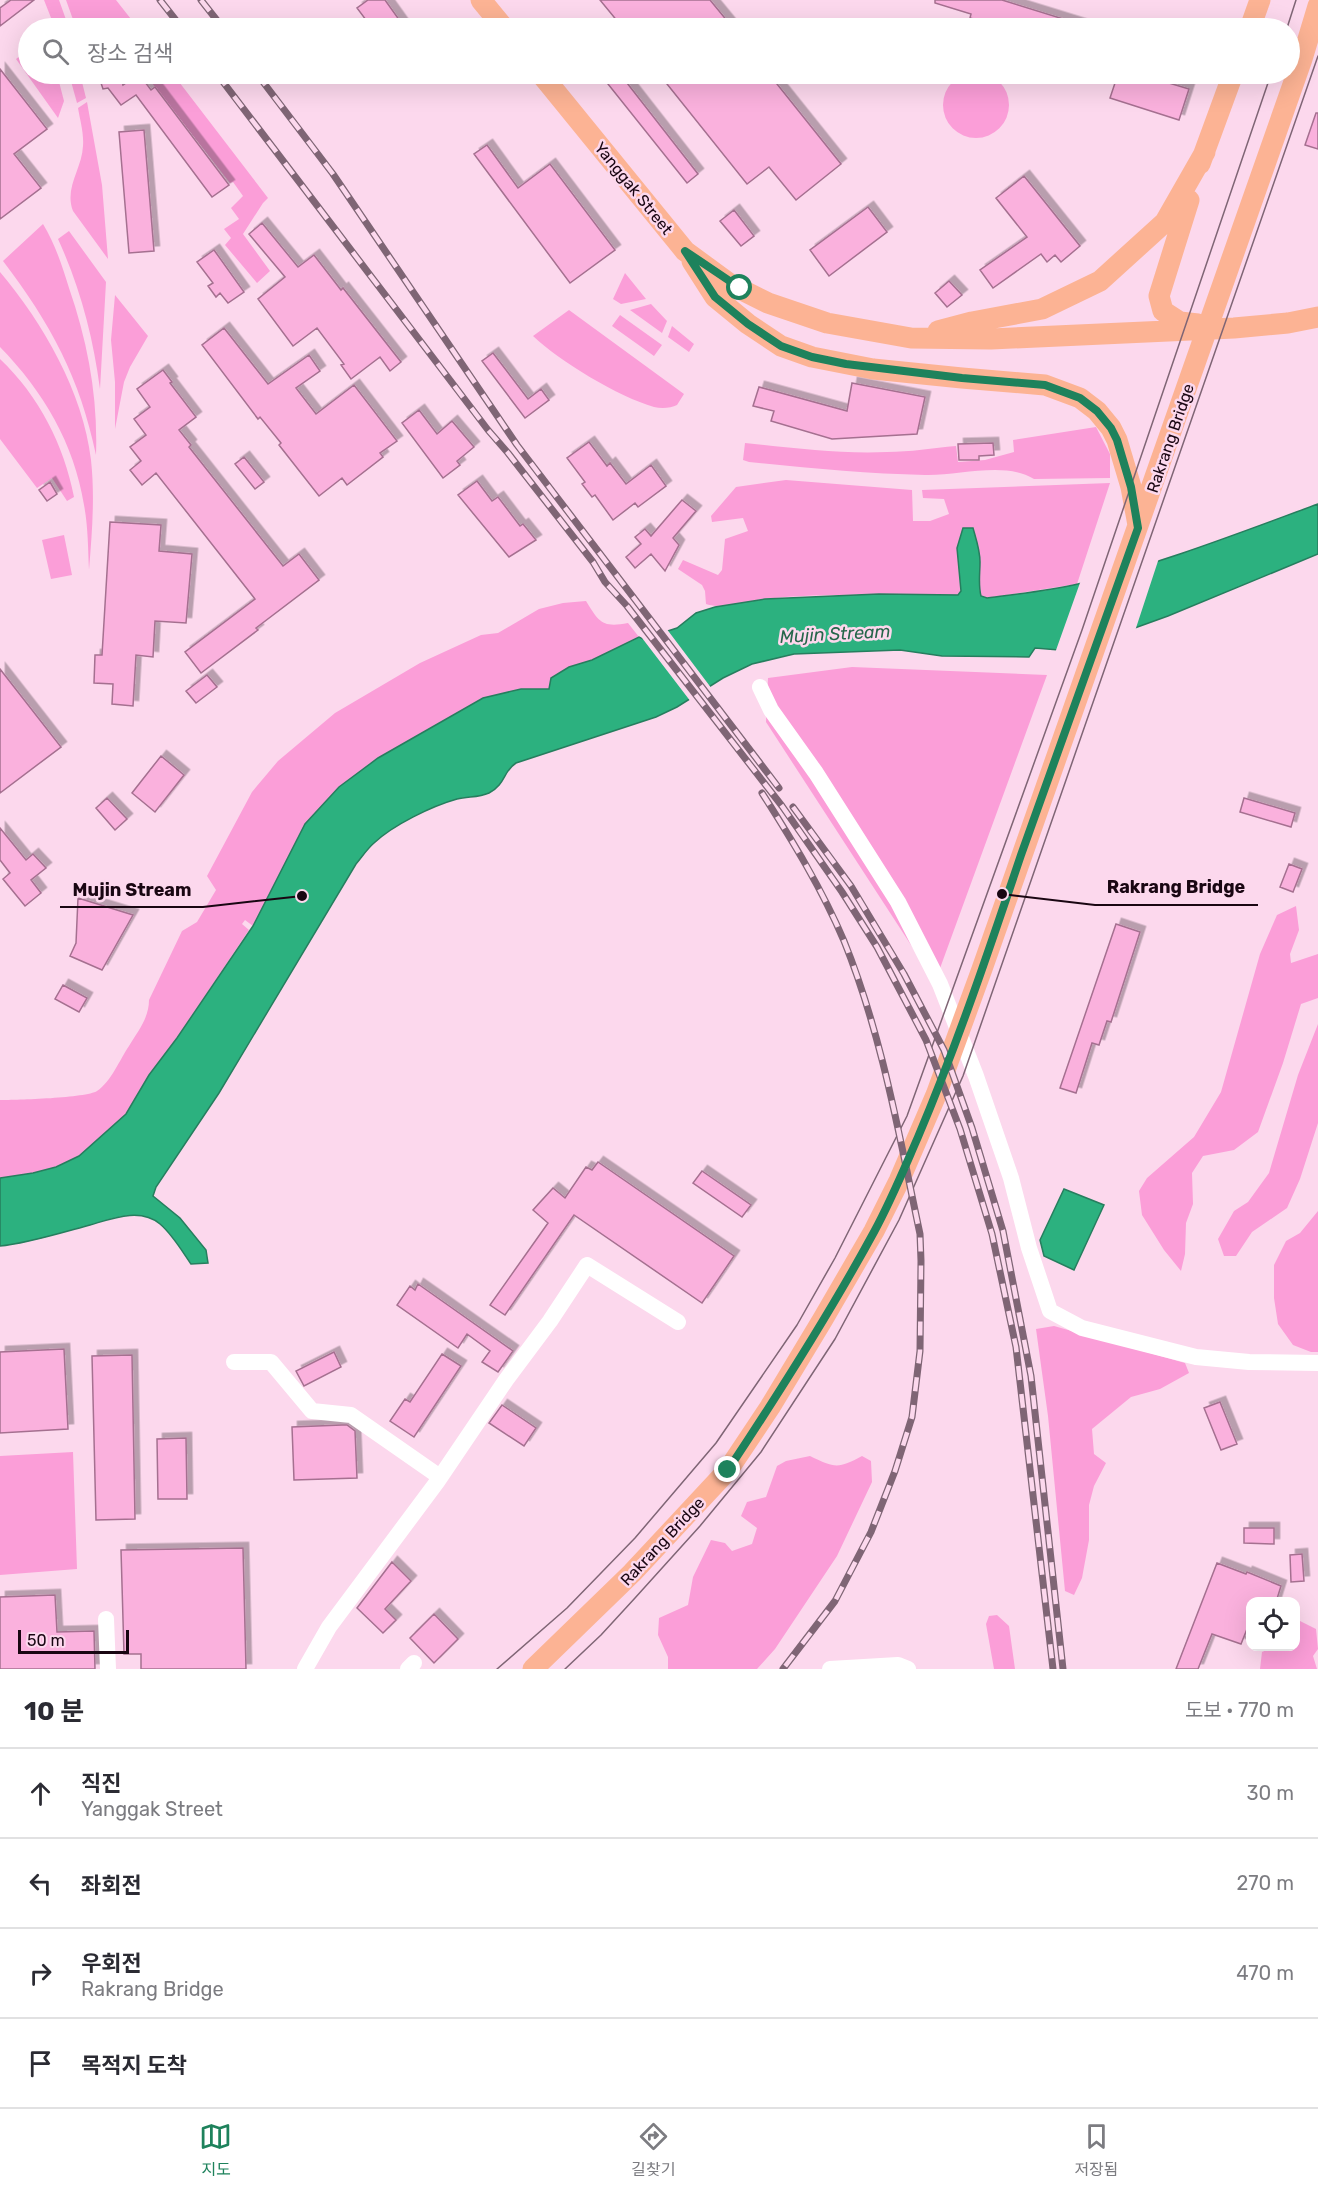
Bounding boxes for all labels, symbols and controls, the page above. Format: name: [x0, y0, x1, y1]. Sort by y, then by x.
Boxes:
search box: [18, 18, 1300, 84]
icon: search: [39, 35, 72, 68]
text: 장소 검색: [87, 40, 173, 67]
street label: Yanggak Street: [591, 138, 677, 238]
route start: [726, 274, 752, 300]
street label: Rakrang Bridge: [1143, 381, 1198, 495]
water label: Mujin Stream: [779, 620, 891, 648]
callout: Rakrang Bridge: [1095, 869, 1258, 905]
callout: Mujin Stream: [60, 871, 203, 907]
text: Rakrang Bridge: [1107, 876, 1246, 898]
text: Mujin Stream: [73, 879, 191, 901]
route end: [714, 1456, 740, 1482]
street label: Rakrang Bridge: [616, 1493, 708, 1590]
map controls: [1246, 1597, 1300, 1651]
button: locate: [1246, 1597, 1300, 1651]
scale bar: [18, 1627, 129, 1654]
text: 50 m: [27, 1631, 65, 1650]
text: 10 분: [24, 1696, 84, 1727]
text: 도보 · 770 m: [1185, 1698, 1294, 1722]
text: 직진: [81, 1770, 121, 1797]
icon: ahead: [24, 1777, 57, 1810]
text: 30 m: [1247, 1781, 1294, 1805]
text: Yanggak Street: [81, 1797, 223, 1821]
icon: left: [24, 1867, 57, 1900]
text: 270 m: [1237, 1871, 1294, 1895]
text: 좌회전: [81, 1872, 142, 1899]
text: 우회전: [81, 1950, 142, 1977]
icon: right: [24, 1957, 57, 1990]
text: 470 m: [1236, 1961, 1294, 1985]
text: Rakrang Bridge: [81, 1977, 224, 2001]
icon: arrive: [24, 2047, 57, 2080]
text: 목적지 도착: [81, 2052, 187, 2079]
tab: 지도: [199, 2120, 232, 2180]
tab: 길찾기: [631, 2120, 675, 2180]
tab: 저장됨: [1074, 2120, 1119, 2180]

